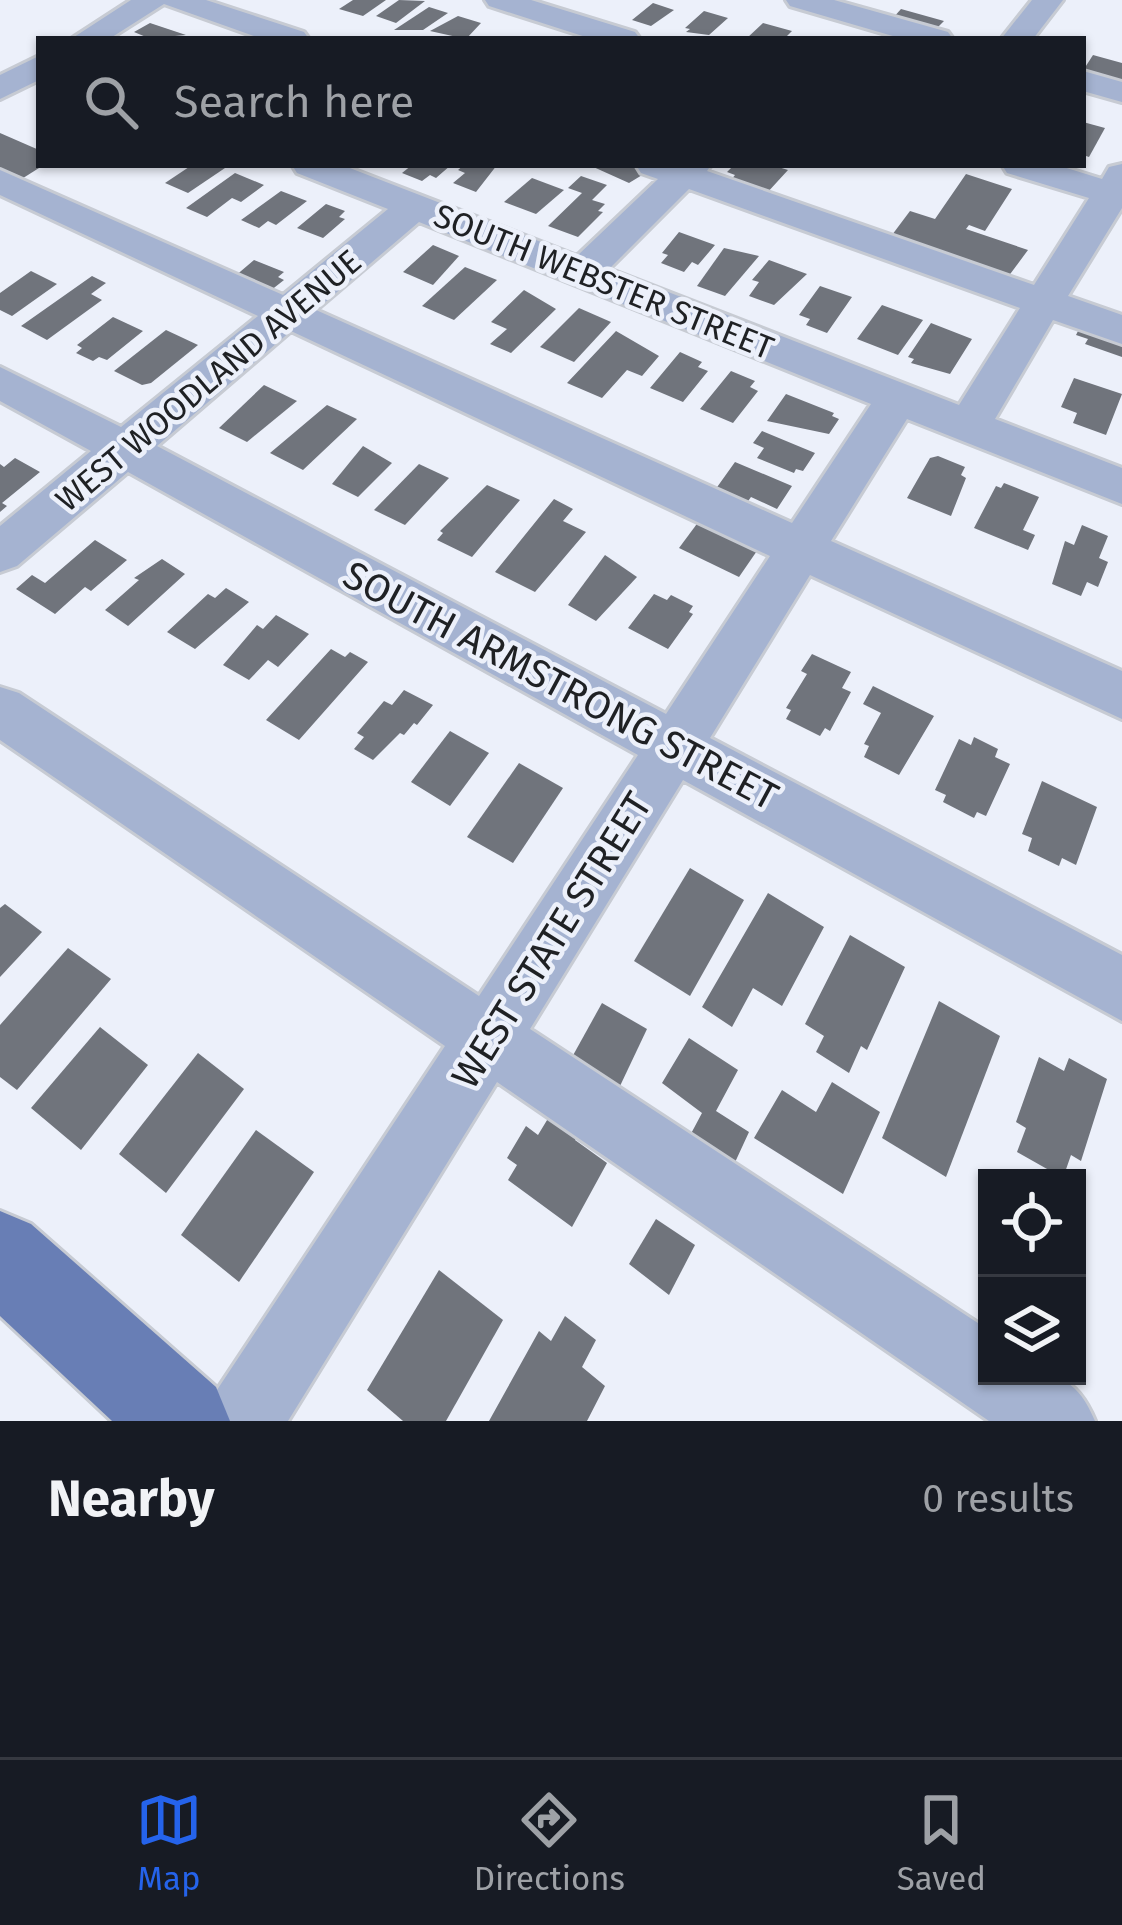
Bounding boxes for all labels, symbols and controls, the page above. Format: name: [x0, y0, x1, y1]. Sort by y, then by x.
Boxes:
search box: [36, 36, 1086, 168]
icon: search: [78, 69, 144, 135]
text: Search here: [174, 75, 414, 129]
street label: SOUTH WEBSTER STREET: [428, 195, 779, 368]
street label: WEST WOODLAND AVENUE: [48, 241, 369, 520]
street label: SOUTH ARMSTRONG STREET: [336, 552, 786, 820]
street label: WEST STATE STREET: [442, 784, 661, 1097]
map controls: [978, 1169, 1086, 1385]
button: locate: [978, 1169, 1086, 1277]
button: layers: [978, 1277, 1086, 1385]
text: Nearby: [48, 1468, 214, 1530]
text: 0 results: [922, 1476, 1074, 1522]
tab: Map: [136, 1787, 202, 1899]
tab: Directions: [474, 1787, 625, 1899]
tab: Saved: [897, 1787, 986, 1899]

